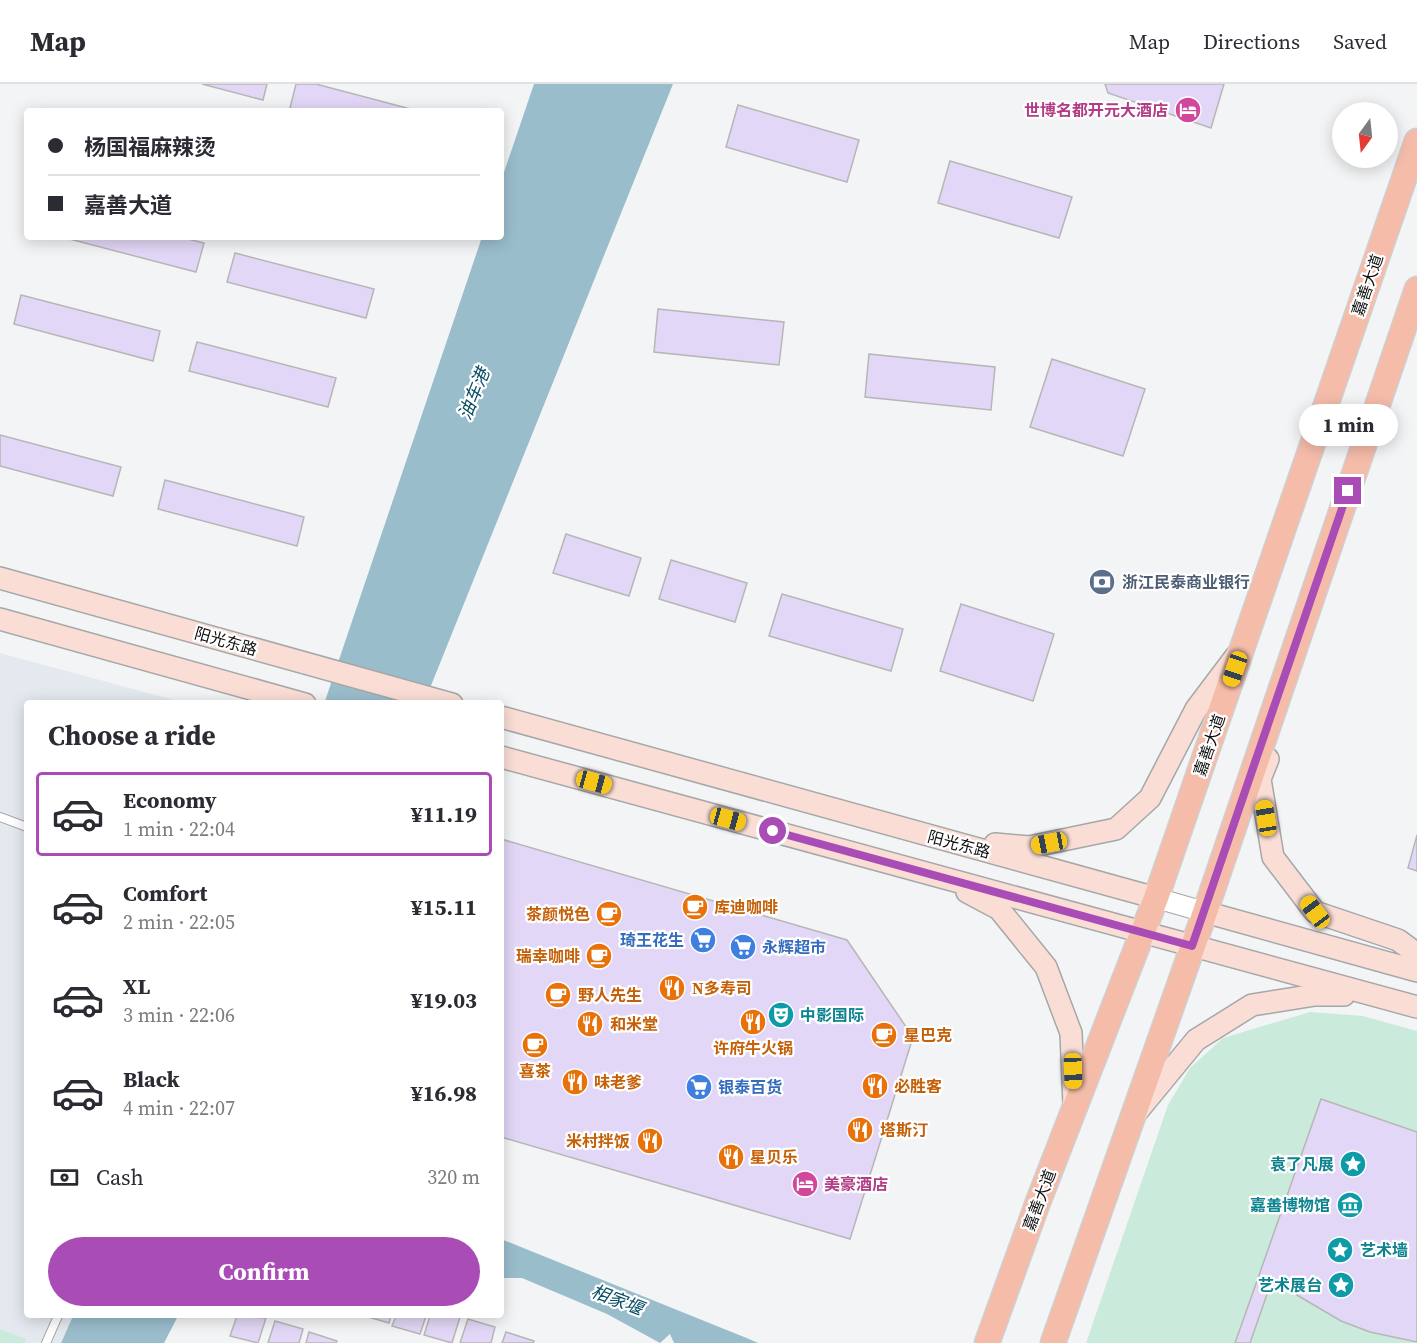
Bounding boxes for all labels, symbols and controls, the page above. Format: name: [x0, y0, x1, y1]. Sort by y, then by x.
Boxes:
text: Map: [30, 22, 86, 60]
text: Map: [1129, 27, 1170, 56]
text: Directions: [1203, 27, 1300, 56]
text: Saved: [1333, 27, 1387, 56]
hotel icon: 世博名都开元大酒店: [1173, 95, 1203, 125]
place label: 世博名都开元大酒店: [1024, 99, 1168, 121]
north arrow: [1332, 102, 1398, 168]
map controls: [1332, 102, 1398, 168]
text: 杨国福麻辣烫: [84, 132, 216, 162]
text: 嘉善大道: [84, 190, 172, 220]
street label: 嘉善大道: [1346, 251, 1388, 319]
water label: 油车港: [452, 361, 496, 424]
callout: 1 min: [1298, 404, 1398, 446]
text: 1 min: [1323, 411, 1374, 439]
route end: [1334, 477, 1361, 504]
bank icon: 浙江民泰商业银行: [1087, 567, 1117, 597]
place label: 浙江民泰商业银行: [1122, 571, 1250, 593]
street label: 阳光东路: [192, 622, 260, 660]
car: [1221, 649, 1249, 689]
street label: 嘉善大道: [1188, 711, 1230, 779]
text: Choose a ride: [48, 717, 216, 754]
car: [574, 769, 614, 795]
text: Economy: [123, 785, 217, 815]
icon: car: [51, 787, 105, 841]
text: ¥11.19: [411, 799, 477, 829]
car: [1254, 799, 1278, 837]
car: [708, 806, 748, 832]
text: 1 min · 22:04: [123, 815, 235, 843]
route start: [759, 817, 786, 844]
street label: 阳光东路: [925, 825, 993, 863]
car: [1030, 831, 1068, 855]
text: Comfort: [123, 878, 207, 908]
icon: car: [51, 880, 105, 934]
text: ¥15.11: [411, 892, 477, 922]
cafe icon: 库迪咖啡: [680, 892, 710, 922]
car: [1297, 892, 1333, 932]
place label: 库迪咖啡: [714, 896, 778, 918]
cafe icon: 茶颜悦色: [594, 899, 624, 929]
place label: 茶颜悦色: [526, 903, 590, 925]
text: 2 min · 22:05: [123, 908, 235, 936]
supermarket icon: 琦王花生: [688, 925, 718, 955]
place label: 琦王花生: [620, 929, 684, 951]
supermarket icon: 永辉超市: [728, 932, 758, 962]
place label: 永辉超市: [762, 936, 826, 958]
cafe icon: 瑞幸咖啡: [584, 941, 614, 971]
place label: 瑞幸咖啡: [516, 945, 580, 967]
text: XL: [123, 971, 150, 1001]
icon: car: [51, 973, 105, 1027]
restaurant icon: N多寿司: [657, 973, 687, 1003]
place label: N多寿司: [692, 977, 752, 999]
cafe icon: 野人先生: [543, 980, 573, 1010]
place label: 野人先生: [578, 984, 642, 1006]
text: ¥19.03: [411, 985, 477, 1015]
theatre icon: 中影国际: [766, 1000, 796, 1030]
text: 3 min · 22:06: [123, 1001, 235, 1029]
place label: 中影国际: [800, 1004, 864, 1026]
restaurant icon: 许府牛火锅: [738, 1007, 768, 1037]
restaurant icon: 和米堂: [575, 1009, 605, 1039]
place label: 和米堂: [610, 1013, 658, 1035]
cafe icon: 星巴克: [869, 1020, 899, 1050]
place label: 星巴克: [904, 1024, 952, 1046]
cafe icon: 喜茶: [520, 1030, 550, 1060]
place label: 许府牛火锅: [713, 1037, 793, 1059]
car: [1063, 1053, 1083, 1089]
place label: 喜茶: [519, 1060, 551, 1082]
text: Black: [123, 1064, 180, 1094]
icon: car: [51, 1066, 105, 1120]
restaurant icon: 味老爹: [560, 1067, 590, 1097]
place label: 味老爹: [594, 1071, 642, 1093]
restaurant icon: 必胜客: [860, 1071, 890, 1101]
supermarket icon: 银泰百货: [684, 1072, 714, 1102]
place label: 必胜客: [894, 1075, 942, 1097]
place label: 银泰百货: [718, 1076, 782, 1098]
text: ¥16.98: [411, 1078, 477, 1108]
text: 4 min · 22:07: [123, 1094, 235, 1122]
restaurant icon: 塔斯汀: [845, 1115, 875, 1145]
place label: 塔斯汀: [880, 1119, 928, 1141]
restaurant icon: 米村拌饭: [635, 1126, 665, 1156]
place label: 米村拌饭: [566, 1130, 630, 1152]
restaurant icon: 星贝乐: [716, 1142, 746, 1172]
place label: 星贝乐: [750, 1146, 798, 1168]
place icon: 袁了凡展: [1338, 1149, 1368, 1179]
place label: 袁了凡展: [1270, 1153, 1334, 1175]
icon: cash: [48, 1161, 81, 1194]
text: Cash: [96, 1162, 144, 1192]
text: 320 m: [427, 1163, 480, 1191]
street label: 嘉善大道: [1017, 1166, 1061, 1234]
hotel icon: 美豪酒店: [790, 1169, 820, 1199]
place label: 美豪酒店: [824, 1173, 888, 1195]
museum icon: 嘉善博物馆: [1335, 1190, 1365, 1220]
place label: 嘉善博物馆: [1250, 1194, 1330, 1216]
place icon: 艺术墙: [1325, 1235, 1355, 1265]
button: Confirm: [48, 1237, 480, 1306]
place label: 艺术墙: [1360, 1239, 1408, 1261]
place icon: 艺术展台: [1326, 1270, 1356, 1300]
place label: 艺术展台: [1258, 1274, 1322, 1296]
water label: 相家堰: [587, 1278, 650, 1322]

